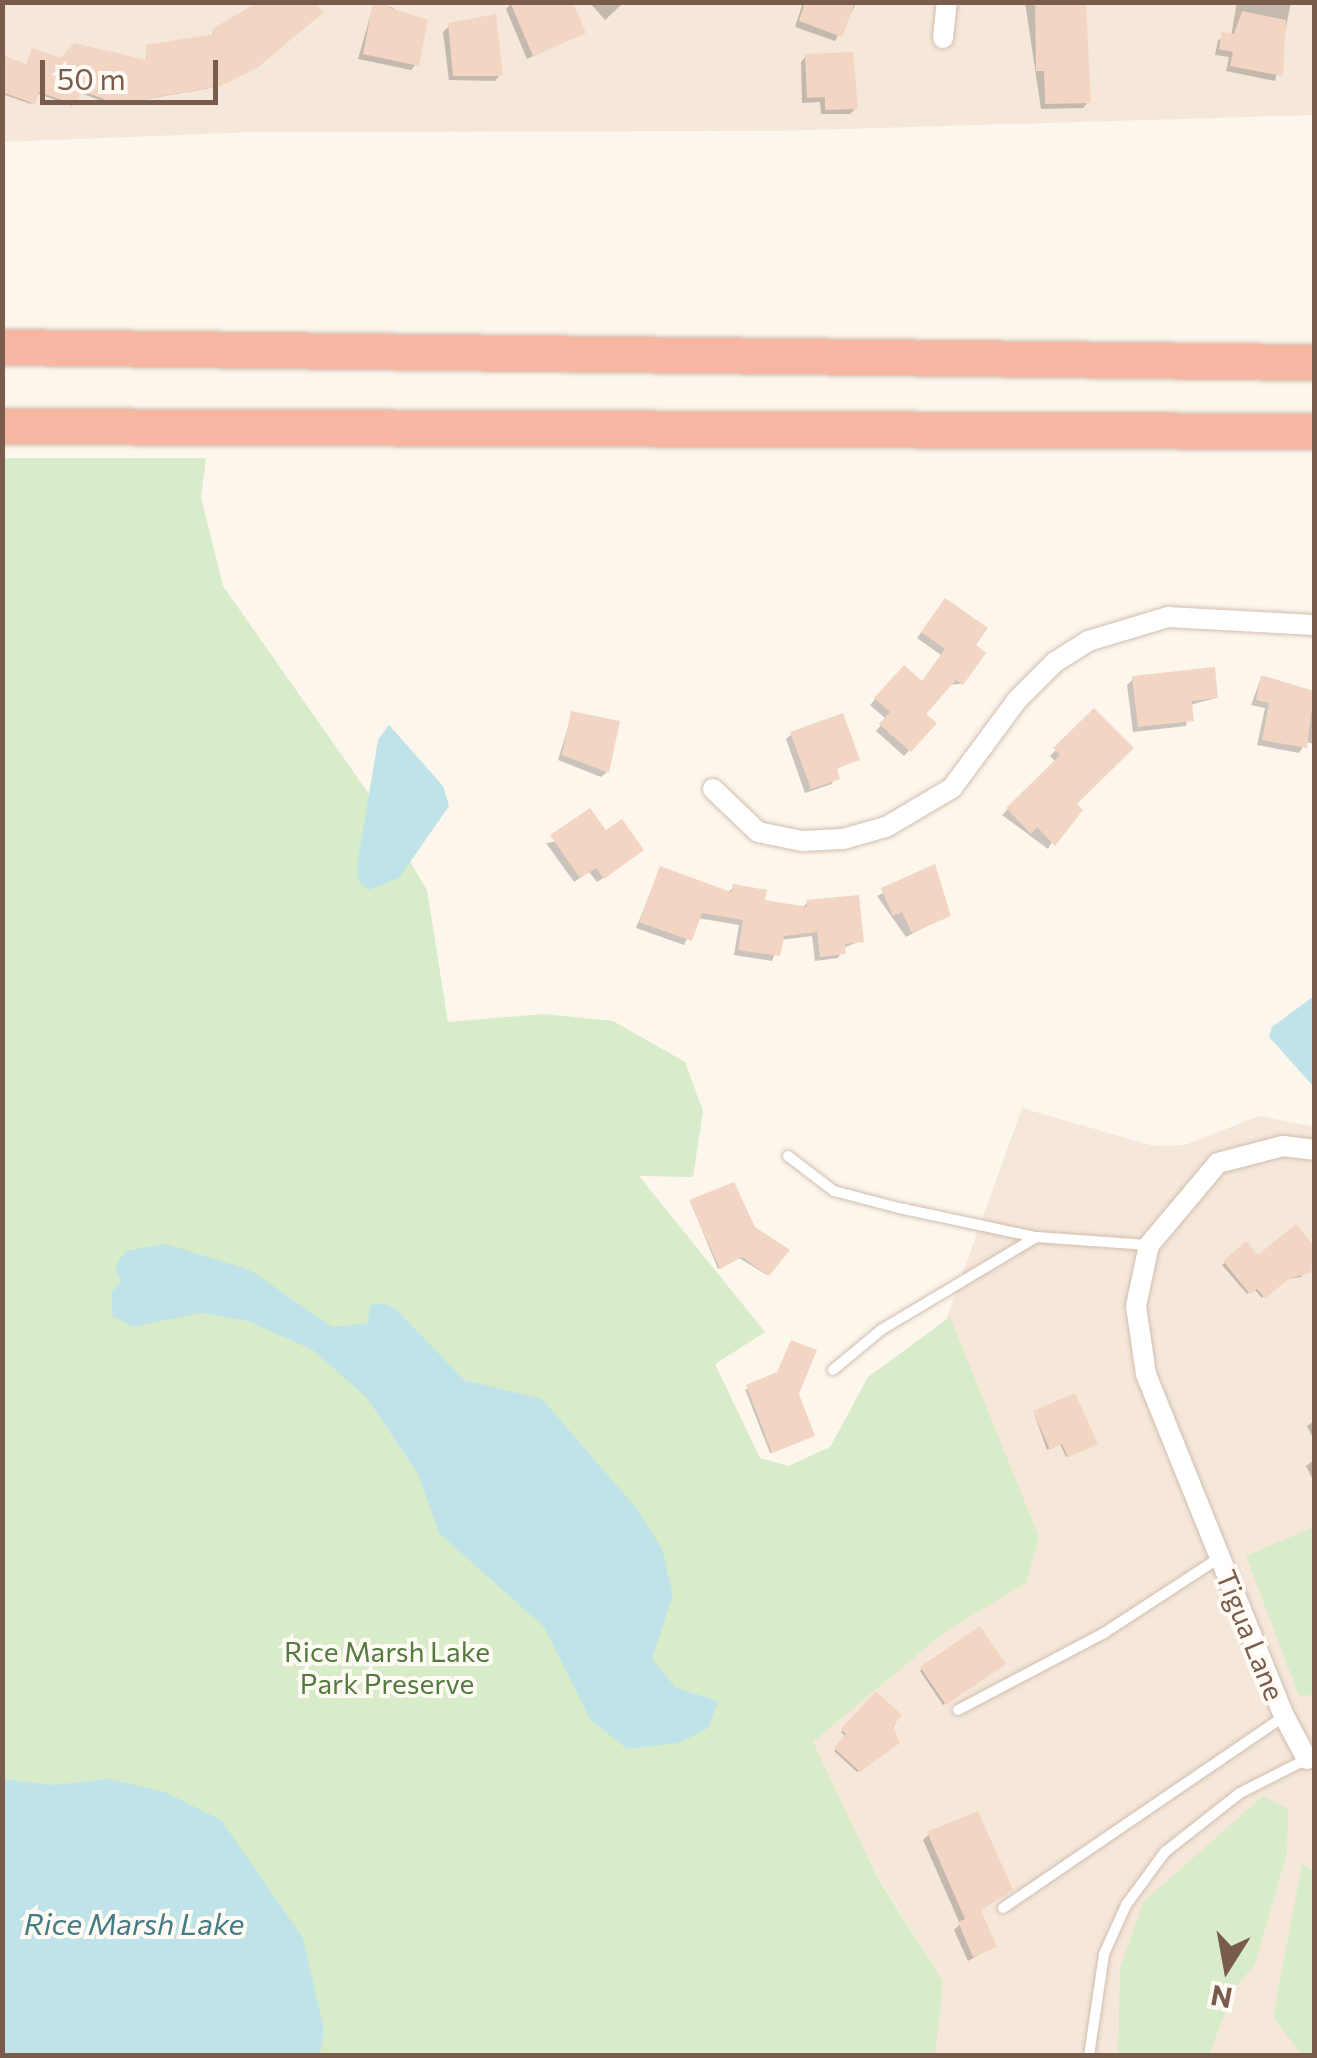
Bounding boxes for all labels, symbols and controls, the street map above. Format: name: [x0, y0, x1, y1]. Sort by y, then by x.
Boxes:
scale bar: [45, 40, 222, 102]
text: 50 m: [57, 59, 126, 96]
street label: Tigua Lane: [1210, 1565, 1292, 1705]
park label: Rice Marsh Lake Park Preserve: [284, 1634, 490, 1700]
water label: Rice Marsh Lake: [24, 1905, 244, 1941]
north arrow: [1177, 1918, 1277, 2018]
text: N: [1208, 1979, 1235, 2016]

